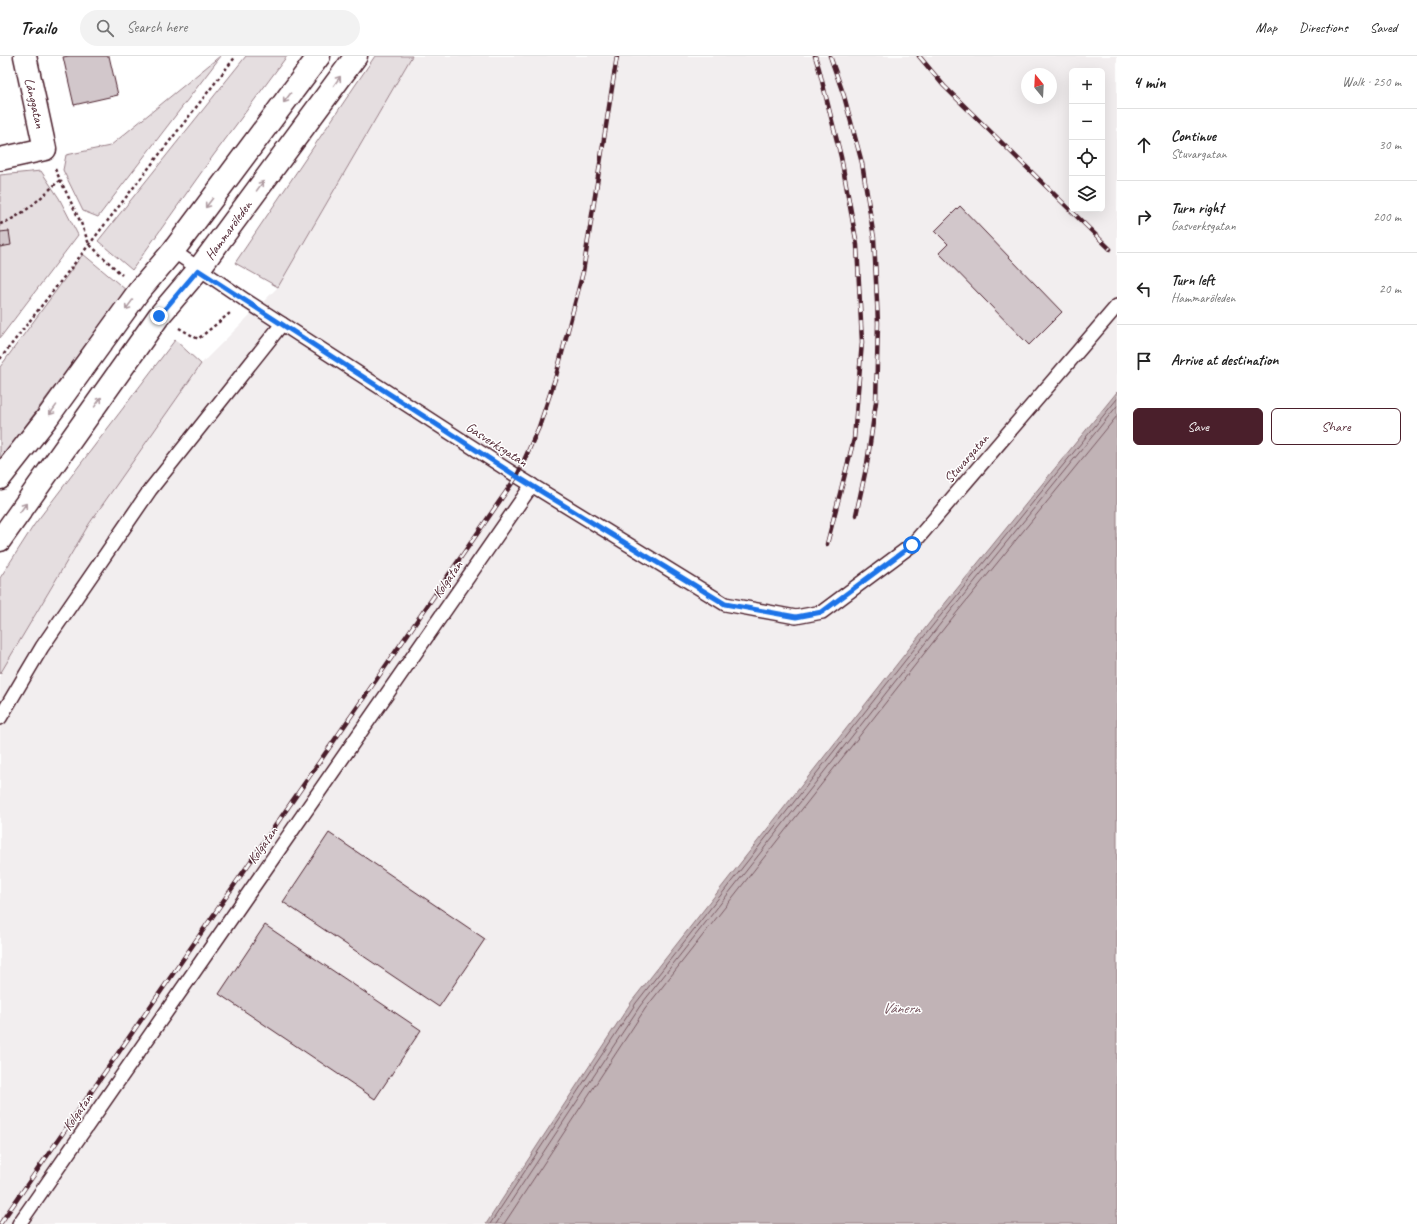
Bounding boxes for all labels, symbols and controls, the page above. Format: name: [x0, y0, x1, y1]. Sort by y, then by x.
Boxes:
search box: [80, 10, 360, 46]
text: Trailo: [20, 16, 56, 40]
icon: search: [94, 17, 116, 39]
text: Search here: [126, 18, 188, 37]
text: Map: [1256, 19, 1277, 36]
text: Directions: [1299, 19, 1348, 36]
text: Saved: [1370, 19, 1397, 36]
north arrow: [1021, 68, 1057, 104]
map controls: [1069, 68, 1105, 212]
button: +: [1069, 68, 1105, 104]
text: 4 min: [1133, 72, 1166, 93]
text: Walk · 250 m: [1342, 74, 1401, 90]
street label: Långgatan: [20, 76, 49, 131]
one-way arrow: [333, 76, 341, 87]
one-way arrow: [283, 93, 291, 104]
button: −: [1069, 104, 1105, 140]
text: Continue: [1171, 127, 1216, 146]
icon: ahead: [1133, 134, 1155, 156]
text: 30 m: [1379, 137, 1401, 153]
button: locate: [1069, 140, 1105, 176]
text: Stuvargatan: [1171, 146, 1227, 162]
button: layers: [1069, 176, 1105, 212]
one-way arrow: [256, 181, 264, 192]
street label: Hammaröleden: [201, 197, 256, 263]
one-way arrow: [205, 197, 214, 208]
text: Turn right: [1171, 199, 1224, 218]
icon: right: [1133, 206, 1155, 228]
text: 200 m: [1373, 209, 1401, 225]
text: Gasverksgatan: [1171, 218, 1236, 234]
text: Turn left: [1171, 271, 1214, 290]
icon: left: [1133, 278, 1155, 300]
text: 20 m: [1379, 281, 1401, 297]
text: Hammaröleden: [1171, 290, 1235, 306]
one-way arrow: [125, 299, 133, 310]
route end: [150, 307, 168, 325]
icon: arrive: [1133, 350, 1155, 372]
text: Arrive at destination: [1171, 351, 1278, 370]
one-way arrow: [94, 397, 102, 408]
one-way arrow: [49, 404, 57, 415]
button: Save: [1133, 408, 1263, 445]
button: Share: [1271, 408, 1401, 445]
street label: Gasverksgatan: [463, 418, 531, 471]
street label: Stuvargatan: [940, 430, 993, 487]
one-way arrow: [19, 503, 27, 514]
route start: [903, 536, 921, 554]
street label: Kolgatan: [429, 557, 466, 601]
street label: Kolgatan: [244, 823, 281, 867]
water label: Vänern: [882, 999, 921, 1018]
street label: Kolgatan: [59, 1090, 96, 1134]

